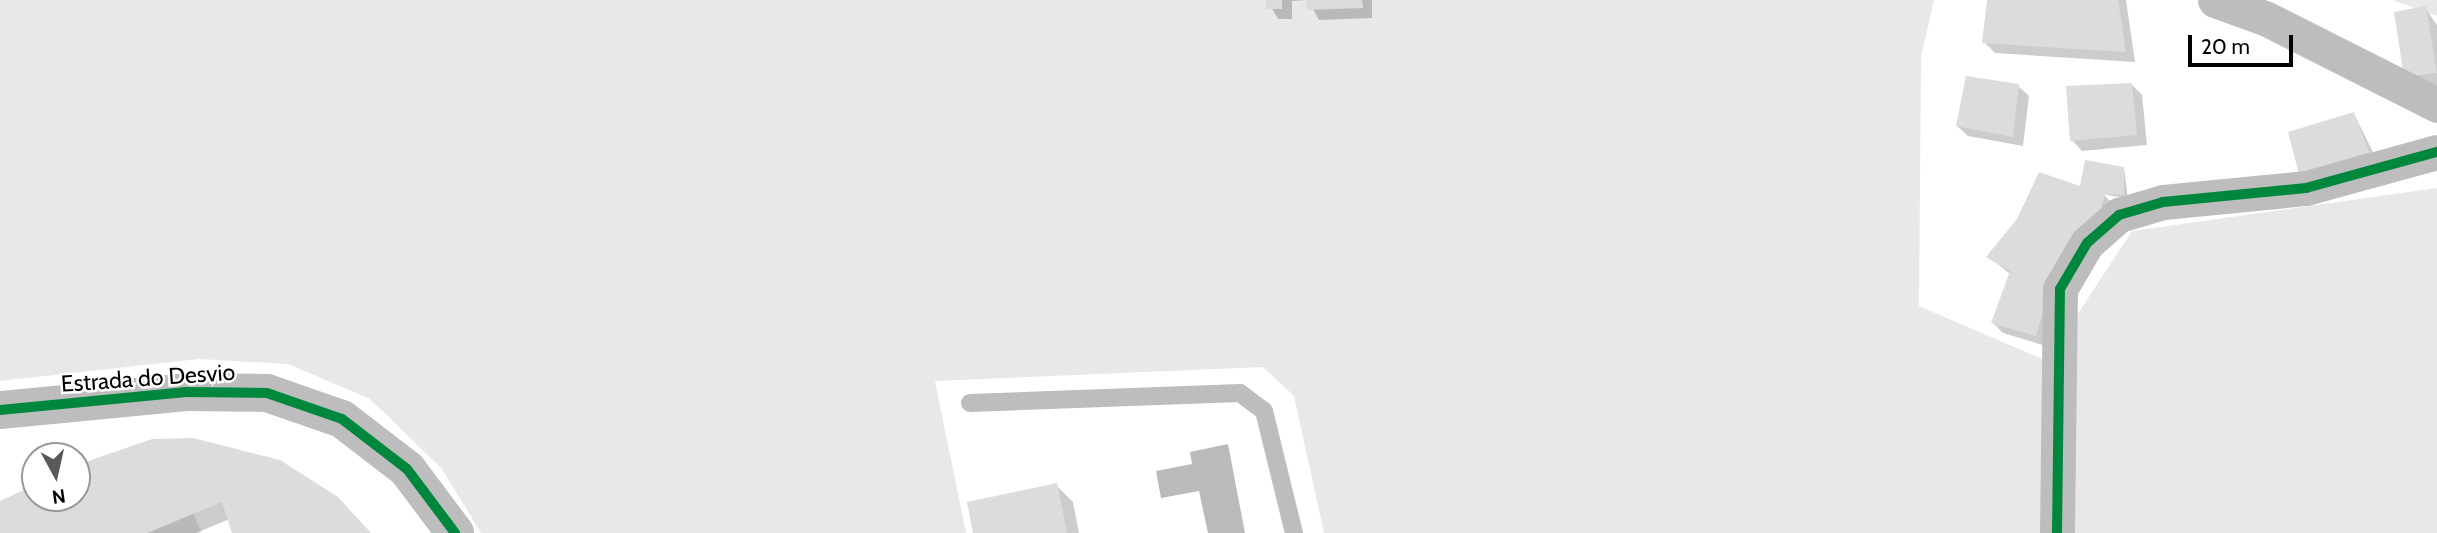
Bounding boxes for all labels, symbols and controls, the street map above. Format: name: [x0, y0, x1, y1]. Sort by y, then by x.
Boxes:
scale bar: [2192, 21, 2297, 65]
text: 20 m: [2201, 34, 2250, 59]
street label: Estrada do Desvio: [60, 358, 236, 398]
north arrow: [21, 442, 91, 512]
text: N: [50, 484, 67, 509]

